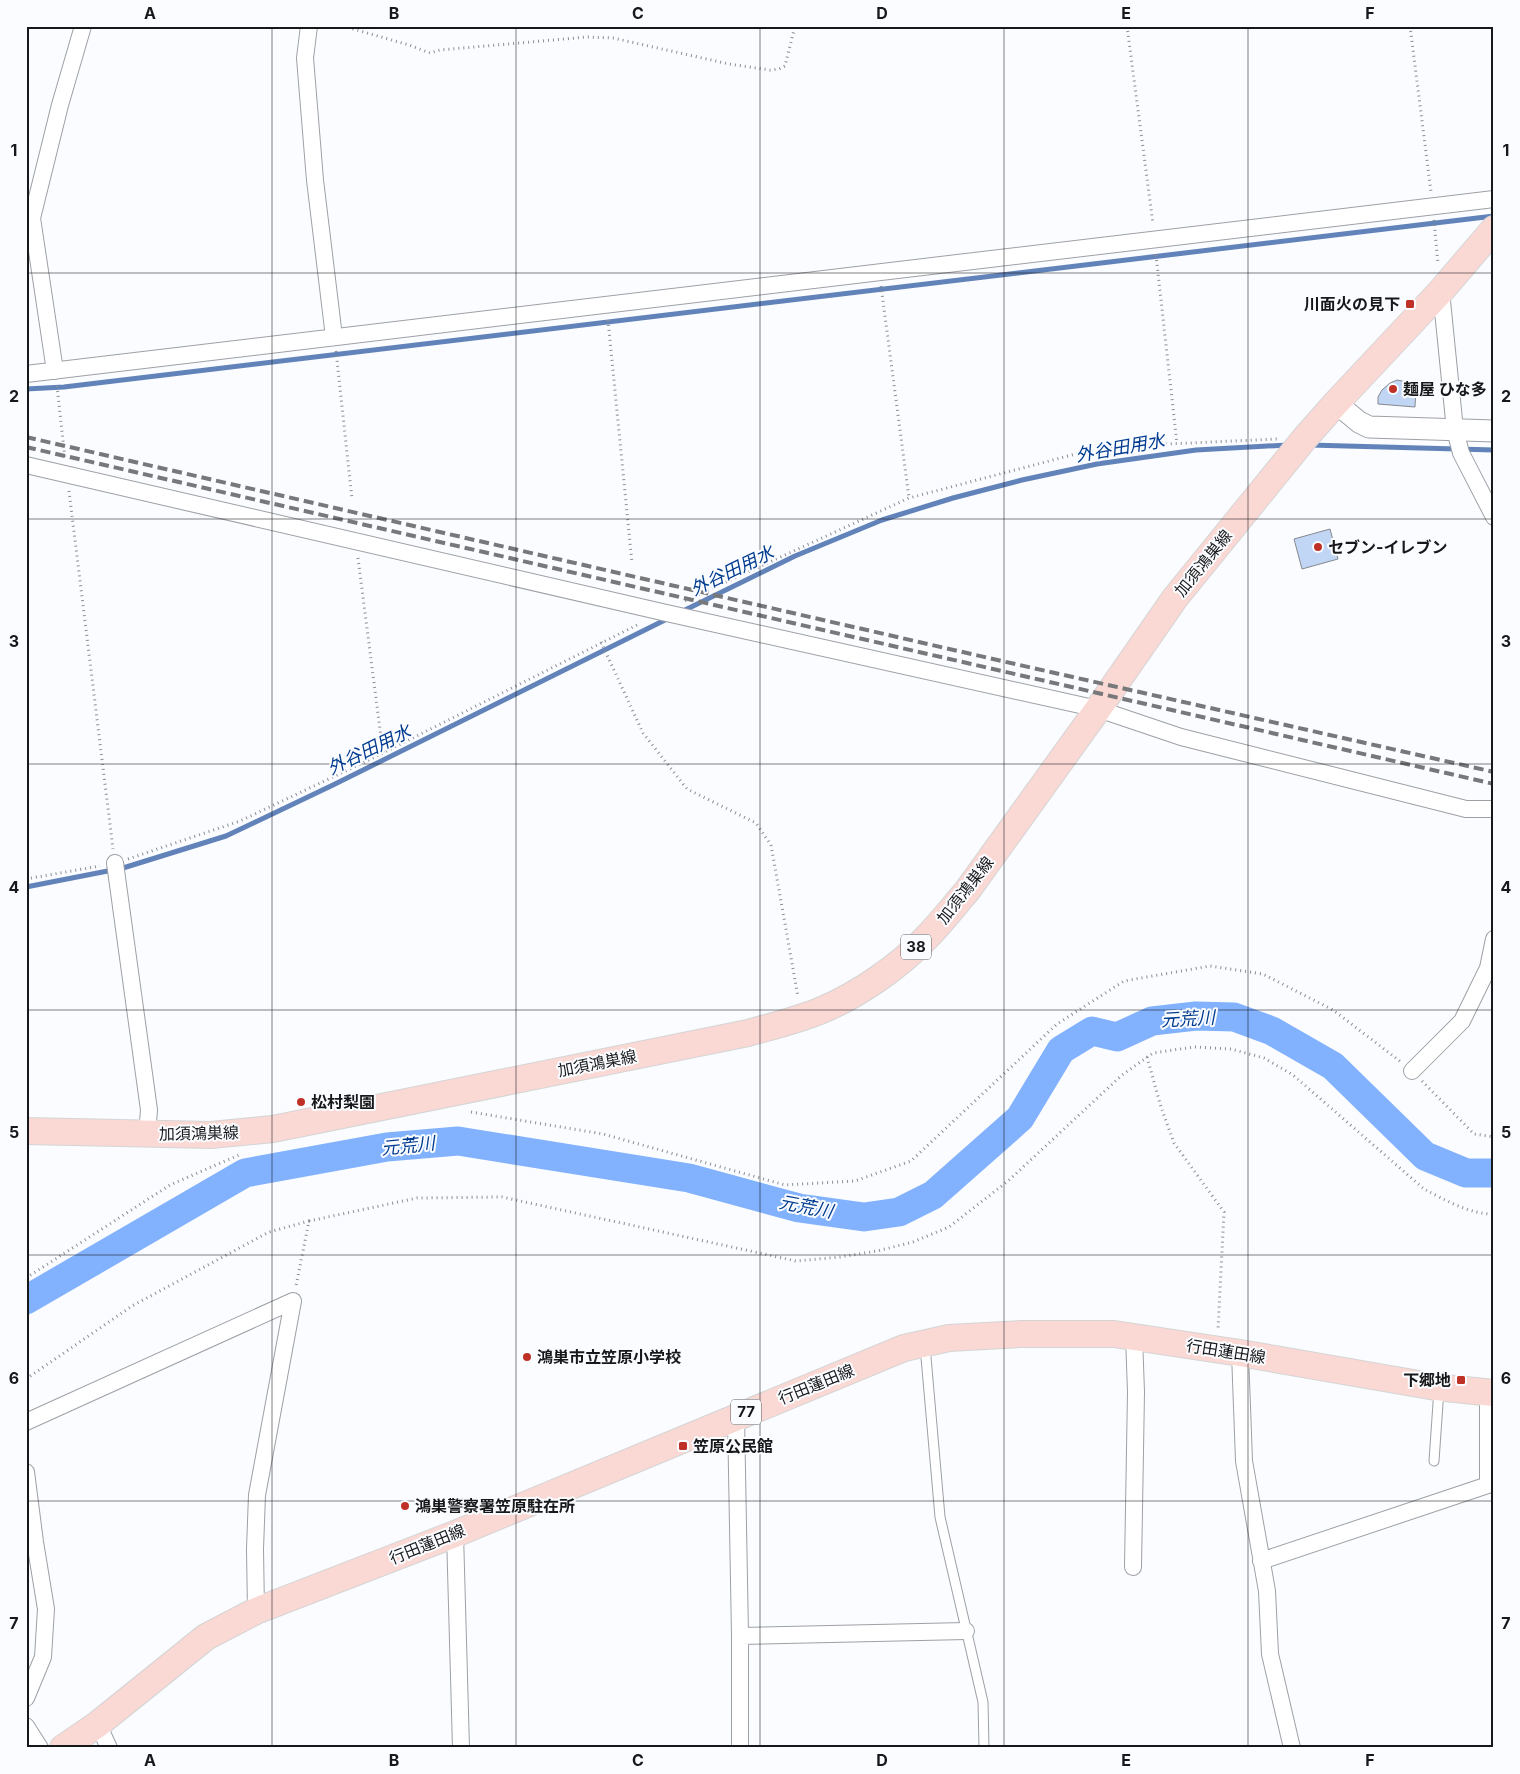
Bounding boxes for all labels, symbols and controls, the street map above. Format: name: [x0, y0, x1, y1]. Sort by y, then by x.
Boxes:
text: A: [144, 3, 156, 23]
text: B: [389, 3, 399, 23]
text: C: [632, 3, 644, 23]
text: D: [876, 3, 888, 23]
text: E: [1121, 3, 1131, 23]
text: F: [1365, 3, 1375, 23]
text: 1: [11, 140, 17, 160]
text: 1: [1503, 140, 1509, 160]
place label: 川面火の見下: [1304, 294, 1400, 314]
marker: 川面火の見下: [1404, 298, 1416, 310]
place label: 麺屋 ひな多: [1403, 379, 1487, 399]
marker: 麺屋 ひな多: [1387, 383, 1399, 395]
text: 2: [9, 386, 19, 406]
text: 2: [1501, 386, 1511, 406]
water label: 外谷田用水: [1074, 429, 1168, 466]
street label: 加須鴻巣線: [1170, 526, 1236, 600]
place label: セブン-イレブン: [1328, 537, 1448, 557]
water label: 外谷田用水: [687, 541, 779, 600]
marker: セブン-イレブン: [1312, 541, 1324, 553]
text: 3: [9, 631, 19, 651]
text: 3: [1501, 631, 1511, 651]
water label: 外谷田用水: [324, 720, 416, 779]
street label: 加須鴻巣線: [932, 852, 998, 928]
text: 4: [9, 877, 20, 897]
text: 4: [1501, 877, 1512, 897]
road number: 38: [901, 934, 931, 960]
water label: 元荒川: [1160, 1006, 1217, 1030]
street label: 加須鴻巣線: [556, 1046, 638, 1080]
place label: 松村梨園: [311, 1092, 375, 1112]
marker: 松村梨園: [295, 1096, 307, 1108]
text: 5: [9, 1122, 19, 1142]
street label: 加須鴻巣線: [159, 1122, 239, 1144]
text: 5: [1501, 1122, 1511, 1142]
water label: 元荒川: [380, 1132, 438, 1159]
water label: 元荒川: [778, 1191, 837, 1222]
street label: 行田蓮田線: [1185, 1335, 1267, 1367]
place label: 鴻巣市立笠原小学校: [537, 1347, 681, 1367]
marker: 鴻巣市立笠原小学校: [521, 1351, 533, 1363]
street label: 行田蓮田線: [775, 1360, 857, 1408]
text: 6: [9, 1368, 19, 1388]
text: 6: [1501, 1368, 1511, 1388]
place label: 下郷地: [1403, 1370, 1451, 1390]
marker: 下郷地: [1455, 1374, 1467, 1386]
road number: 77: [731, 1400, 761, 1424]
place label: 笠原公民館: [693, 1436, 773, 1456]
marker: 笠原公民館: [677, 1440, 689, 1452]
place label: 鴻巣警察署笠原駐在所: [415, 1496, 575, 1516]
marker: 鴻巣警察署笠原駐在所: [399, 1500, 411, 1512]
street label: 行田蓮田線: [386, 1520, 468, 1568]
text: 7: [9, 1613, 19, 1633]
text: 7: [1501, 1613, 1511, 1633]
text: A: [144, 1750, 156, 1770]
text: B: [389, 1750, 399, 1770]
text: C: [632, 1750, 644, 1770]
text: D: [876, 1750, 888, 1770]
text: E: [1121, 1750, 1131, 1770]
text: F: [1365, 1750, 1375, 1770]

